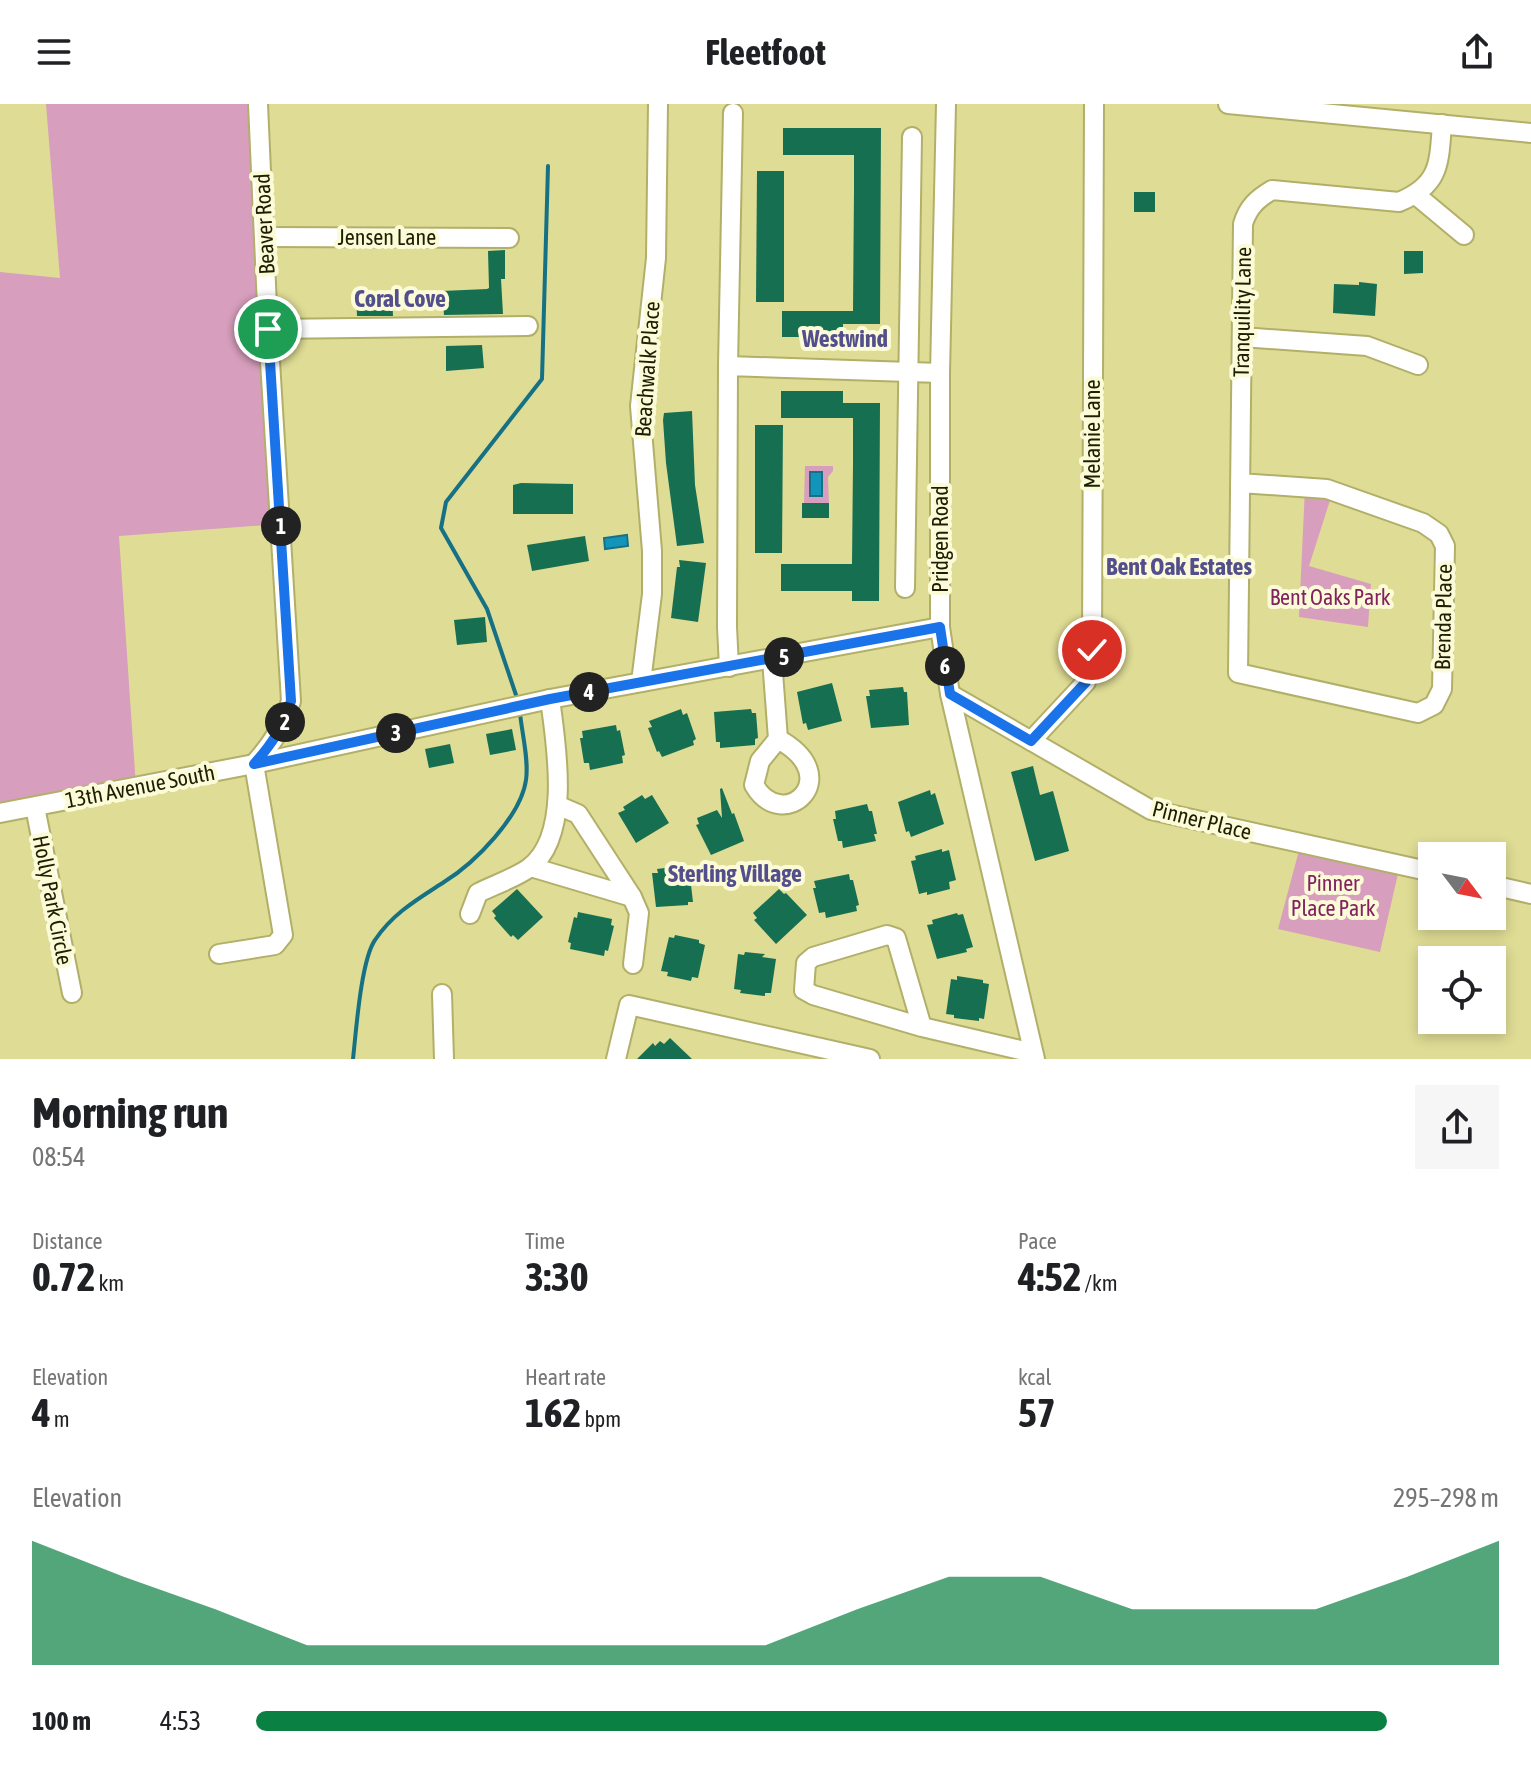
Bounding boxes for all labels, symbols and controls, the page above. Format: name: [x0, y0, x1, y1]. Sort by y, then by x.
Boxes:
icon: menu: [32, 30, 76, 74]
icon: share: [1455, 30, 1499, 74]
text: Fleetfoot: [705, 31, 826, 73]
street label: Beaver Road: [248, 173, 280, 275]
street label: Jensen Lane: [338, 224, 436, 250]
street label: Tranquility Lane: [1228, 247, 1256, 377]
district label: Coral Cove: [354, 285, 446, 312]
pin: [234, 295, 302, 363]
street label: Beachwalk Place: [629, 300, 665, 438]
icon: arrive: [246, 307, 290, 351]
district label: Westwind: [801, 325, 888, 352]
street label: Melanie Lane: [1079, 380, 1105, 488]
street label: Pridgen Road: [927, 485, 953, 593]
pin: 1: [261, 506, 301, 546]
text: 1: [276, 513, 286, 539]
district label: Bent Oak Estates: [1106, 553, 1252, 580]
street label: Brenda Place: [1429, 564, 1457, 670]
park label: Bent Oaks Park: [1270, 584, 1391, 610]
pin: [1058, 616, 1126, 684]
icon: check: [1070, 628, 1114, 672]
pin: 5: [764, 637, 804, 677]
text: 5: [779, 644, 789, 670]
pin: 6: [925, 646, 965, 686]
text: 6: [940, 653, 950, 679]
pin: 4: [569, 672, 609, 712]
text: 4: [584, 679, 594, 705]
pin: 2: [265, 702, 305, 742]
text: 2: [280, 709, 290, 735]
pin: 3: [376, 713, 416, 753]
text: 3: [391, 720, 401, 746]
street label: 13th Avenue South: [63, 759, 217, 813]
street label: Pinner Place: [1150, 795, 1254, 845]
street label: Holly Park Circle: [28, 833, 78, 967]
north arrow: [1418, 842, 1506, 930]
map controls: [1418, 842, 1506, 1034]
district label: Sterling Village: [668, 860, 802, 887]
park label: Pinner Place Park: [1291, 870, 1376, 921]
button: locate: [1418, 946, 1506, 1034]
button: share: [1415, 1085, 1499, 1169]
text: Morning run: [32, 1087, 228, 1137]
text: 08:54: [32, 1142, 86, 1172]
text: Distance: [32, 1228, 103, 1254]
text: Time: [525, 1228, 565, 1254]
text: Pace: [1018, 1228, 1057, 1254]
text: 0.72: [32, 1254, 96, 1299]
text: 3:30: [525, 1254, 589, 1299]
text: 4:52: [1018, 1254, 1082, 1299]
text: km: [96, 1270, 124, 1296]
text: /km: [1082, 1270, 1118, 1296]
text: Elevation: [32, 1364, 108, 1390]
text: Heart rate: [525, 1364, 606, 1390]
text: kcal: [1018, 1364, 1051, 1390]
text: 4: [32, 1390, 51, 1435]
text: 162: [525, 1390, 581, 1435]
text: 57: [1018, 1390, 1056, 1435]
text: m: [51, 1406, 70, 1432]
text: bpm: [581, 1406, 621, 1432]
text: Elevation: [32, 1483, 122, 1513]
text: 295–298 m: [1393, 1483, 1499, 1513]
text: 100 m: [32, 1706, 91, 1736]
text: 4:53: [160, 1706, 201, 1736]

